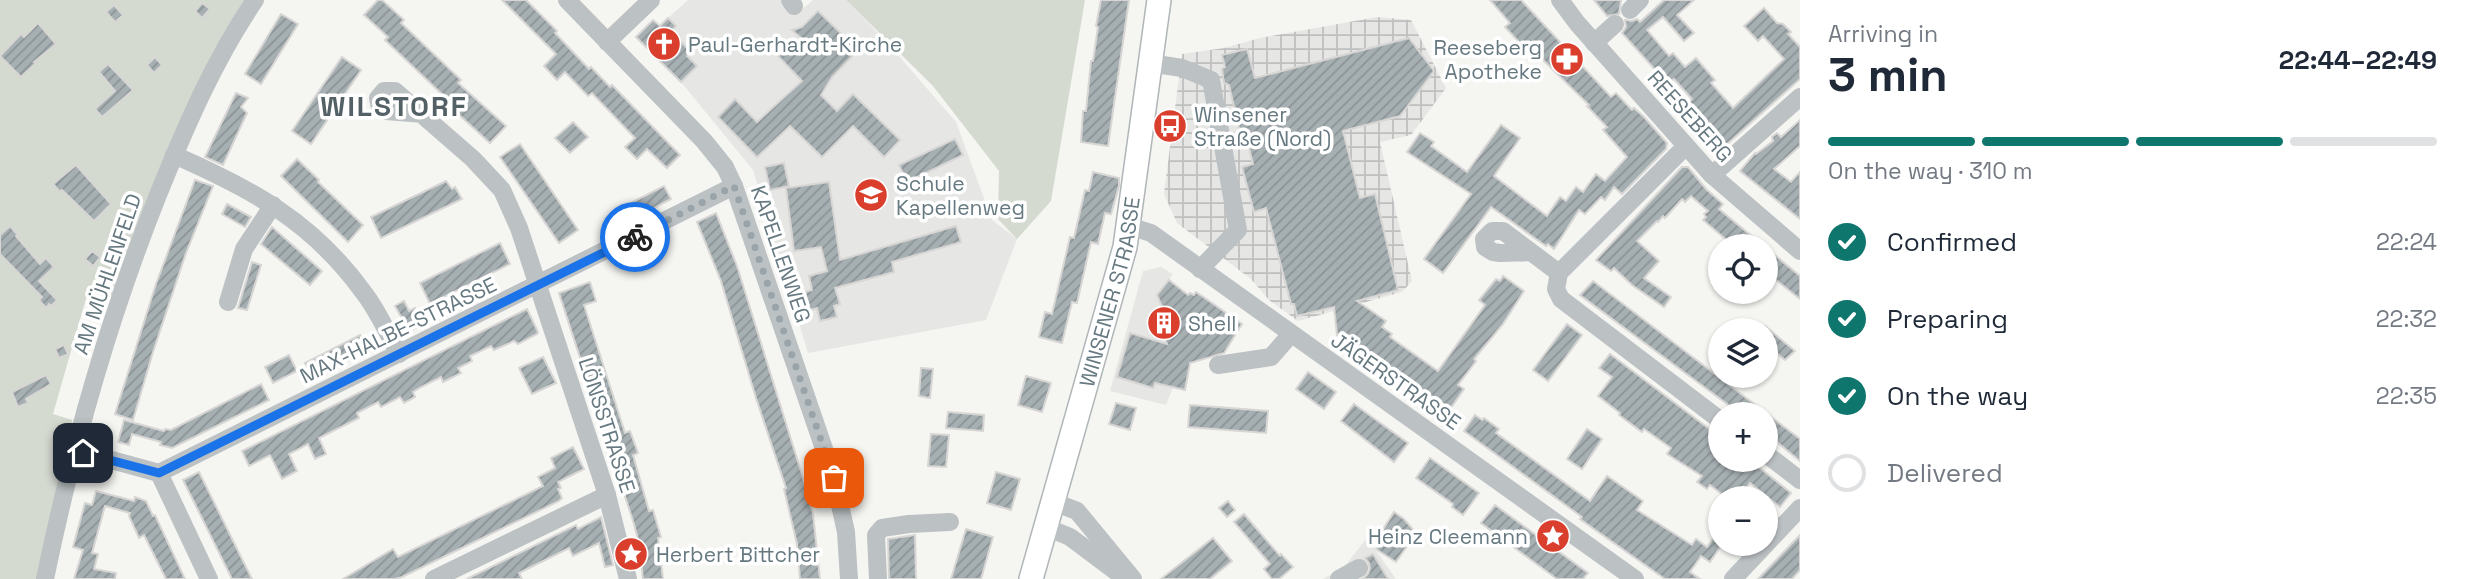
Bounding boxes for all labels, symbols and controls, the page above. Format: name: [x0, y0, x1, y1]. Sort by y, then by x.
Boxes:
text: Arriving in: [1828, 19, 1938, 49]
church icon: Paul-Gerhardt-Kirche: [645, 25, 683, 63]
place label: Paul-Gerhardt-Kirche: [688, 31, 902, 58]
place label: Reeseberg Apotheke: [1433, 34, 1542, 85]
pharmacy icon: Reeseberg Apotheke: [1548, 40, 1586, 78]
text: 22:44–22:49: [2279, 43, 2437, 77]
text: 3 min: [1828, 46, 1948, 104]
street label: REESEBERG: [1642, 64, 1738, 168]
district label: WILSTORF: [320, 88, 468, 124]
place label: Winsener Straße (Nord): [1194, 101, 1331, 152]
bus stop icon: Winsener Straße (Nord): [1151, 107, 1189, 145]
text: On the way · 310 m: [1828, 156, 2033, 186]
place label: Schule Kapellenweg: [896, 170, 1025, 221]
school or university icon: Schule Kapellenweg: [852, 176, 890, 214]
street label: KAPELLENWEG: [745, 182, 817, 326]
street label: AM MÜHLENFELD: [67, 190, 147, 358]
street label: WINSENER STRASSE: [1073, 195, 1145, 390]
courier: [600, 202, 670, 272]
icon: bike: [616, 218, 654, 256]
icon: check: [1828, 223, 1866, 261]
text: Confirmed: [1887, 225, 2017, 259]
text: 22:24: [2376, 227, 2437, 257]
map controls: [1708, 234, 1778, 556]
button: locate: [1708, 234, 1778, 304]
street label: MAX-HALBE-STRASSE: [295, 271, 501, 389]
icon: check: [1828, 300, 1866, 338]
text: Preparing: [1887, 302, 2008, 336]
building icon: Shell: [1145, 304, 1183, 342]
text: 22:32: [2376, 304, 2437, 334]
place label: Shell: [1188, 310, 1236, 337]
button: layers: [1708, 318, 1778, 388]
street label: JÄGERSTRASSE: [1326, 326, 1466, 436]
street label: LÖNSSTRASSE: [572, 354, 642, 496]
icon: check: [1828, 377, 1866, 415]
text: On the way: [1887, 379, 2028, 413]
text: 22:35: [2376, 381, 2437, 411]
button: +: [1708, 402, 1778, 472]
pin: [53, 423, 113, 483]
icon: home: [64, 434, 102, 472]
pin: [804, 448, 864, 508]
text: Delivered: [1887, 456, 2003, 490]
icon: bag: [815, 459, 853, 497]
button: −: [1708, 486, 1778, 556]
place icon: Heinz Cleemann: [1534, 517, 1572, 555]
place label: Heinz Cleemann: [1368, 523, 1528, 550]
place icon: Herbert Bittcher: [612, 535, 650, 573]
place label: Herbert Bittcher: [656, 541, 820, 568]

